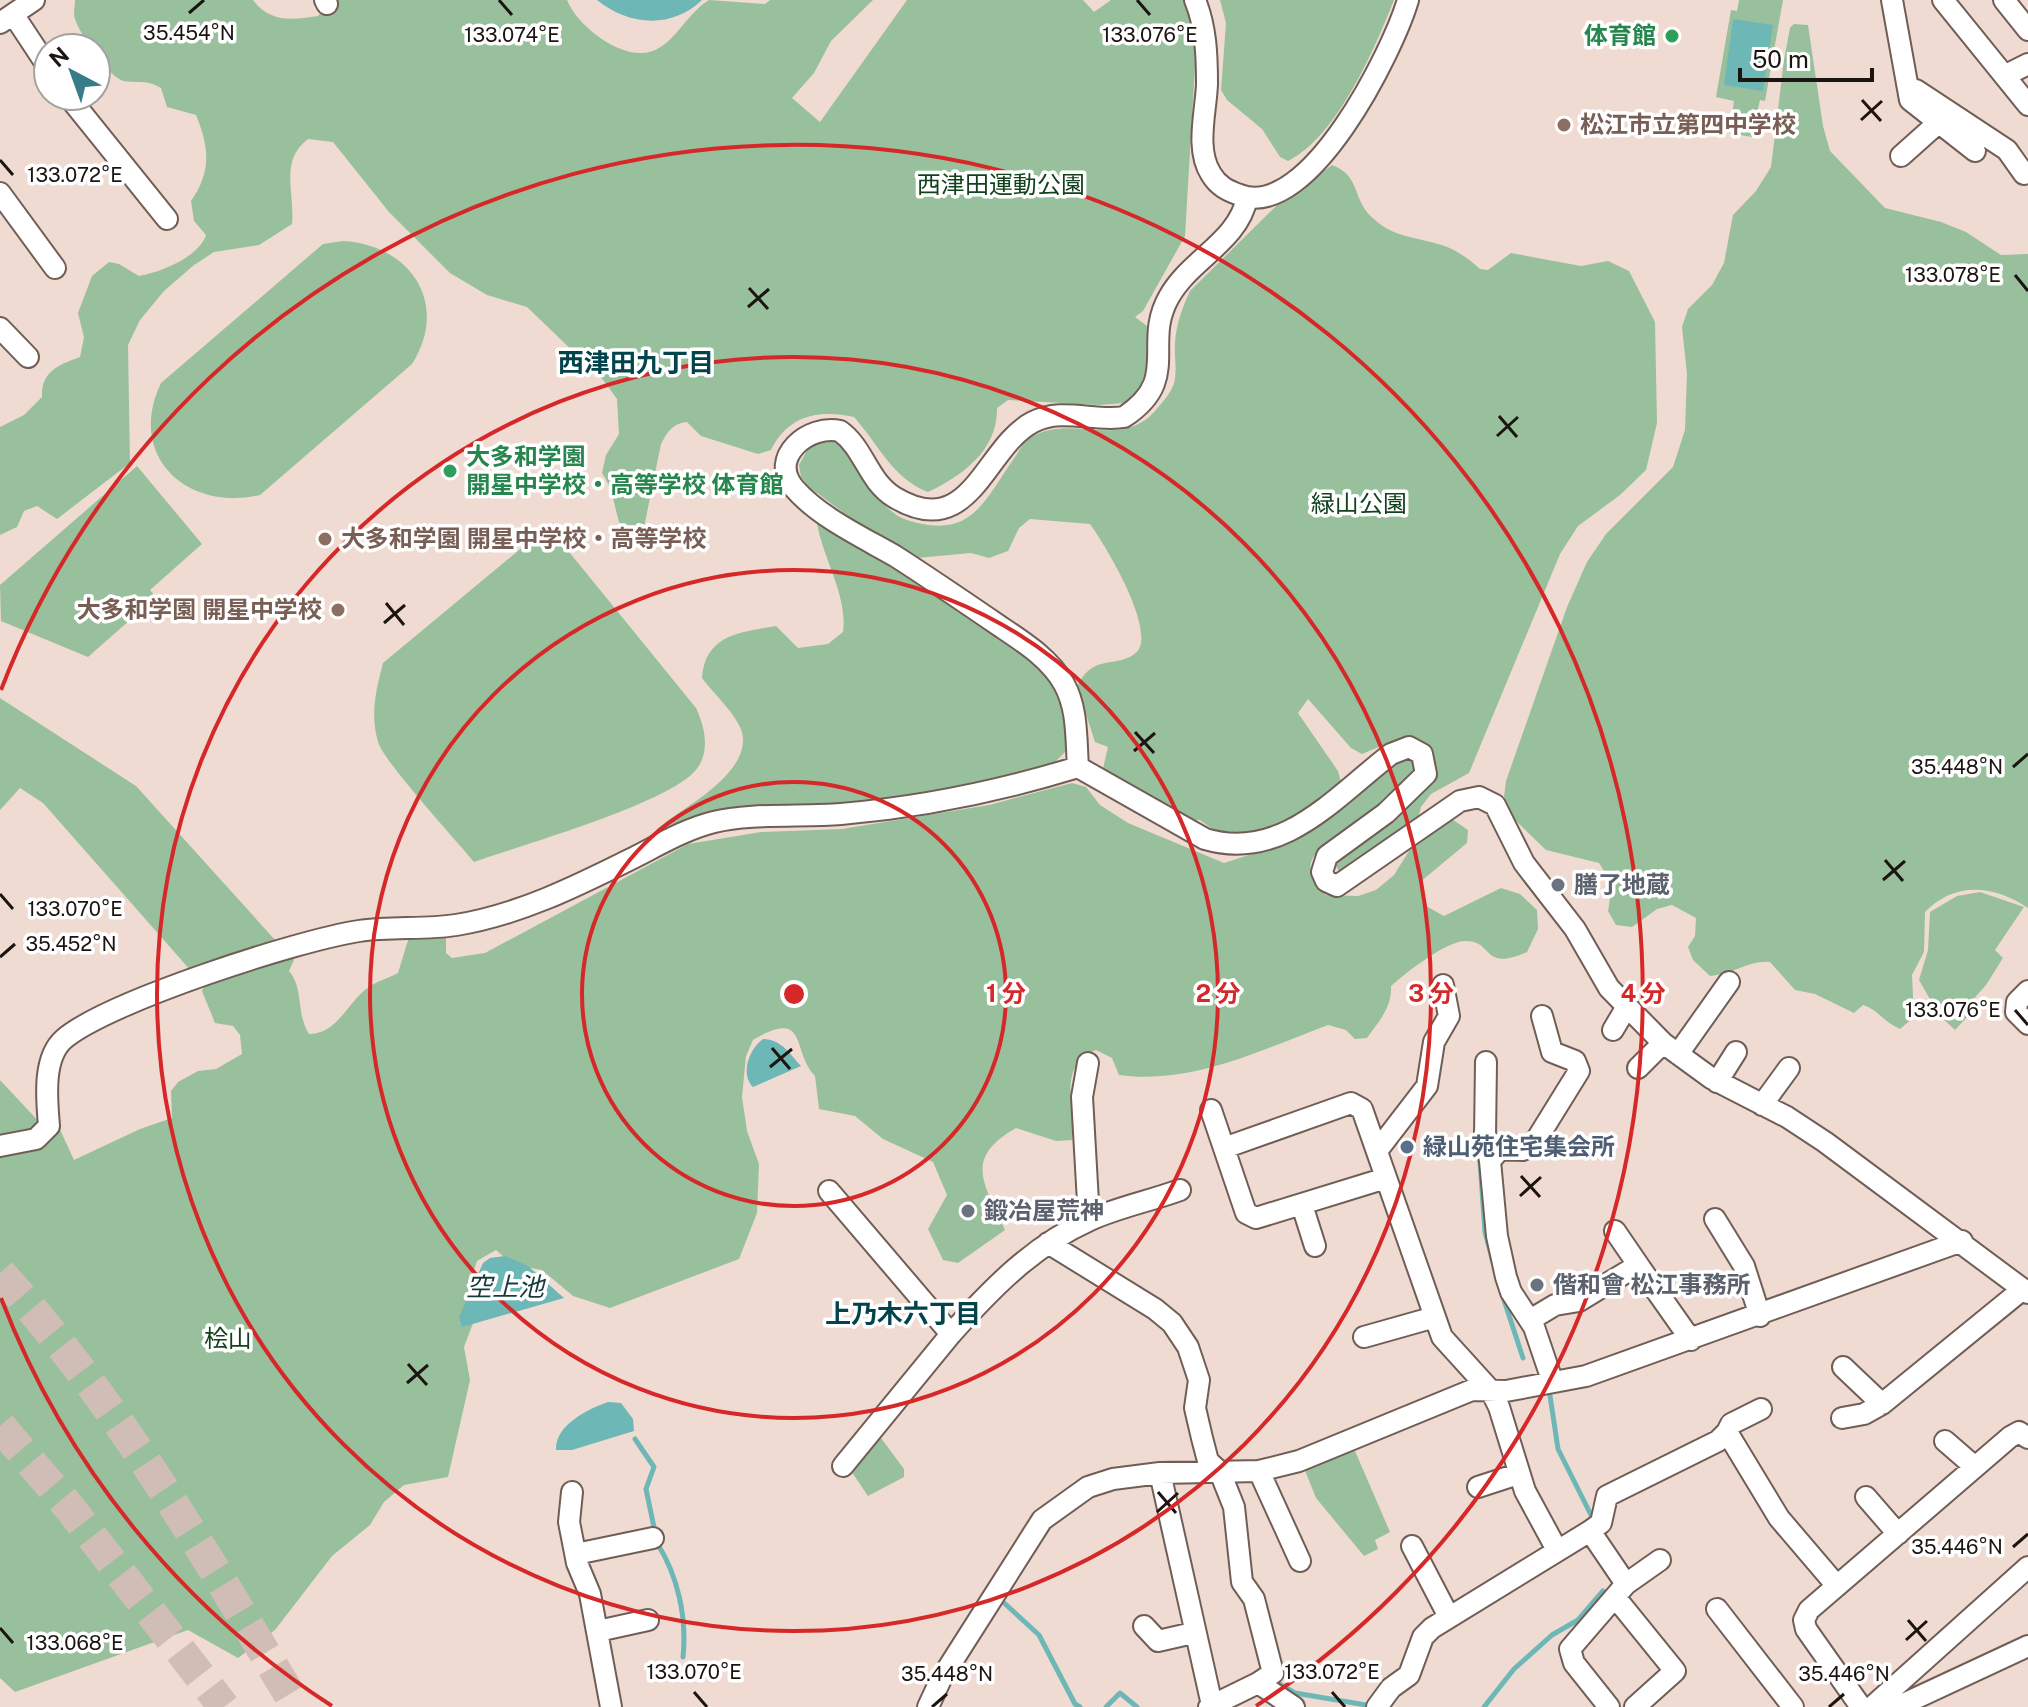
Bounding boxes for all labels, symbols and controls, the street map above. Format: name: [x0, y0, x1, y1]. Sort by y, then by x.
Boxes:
text: 35.454°N: [143, 21, 235, 45]
place label: 体育館: [1584, 21, 1656, 49]
text: 133.074°E: [464, 23, 560, 47]
text: 133.076°E: [1102, 23, 1198, 47]
marker: 体育館: [1663, 27, 1681, 45]
north arrow: [32, 32, 112, 112]
scale bar: [1740, 32, 1872, 82]
text: N: [44, 41, 74, 72]
text: 50 m: [1752, 45, 1809, 73]
place label: 松江市立第四中学校: [1580, 110, 1796, 138]
marker: 松江市立第四中学校: [1555, 116, 1573, 134]
text: 133.072°E: [27, 163, 123, 187]
park label: 西津田運動公園: [917, 170, 1085, 198]
text: 133.078°E: [1905, 263, 2001, 287]
district label: 西津田九丁目: [558, 347, 714, 378]
place label: 大多和学園 開星中学校・高等学校 体育館: [466, 442, 783, 498]
marker: 大多和学園 開星中学校・高等学校 体育館: [441, 462, 459, 480]
park label: 緑山公園: [1311, 489, 1407, 517]
place label: 大多和学園 開星中学校・高等学校: [341, 524, 706, 552]
marker: 大多和学園 開星中学校・高等学校: [316, 530, 334, 548]
place label: 大多和学園 開星中学校: [77, 595, 322, 623]
marker: 大多和学園 開星中学校: [329, 601, 347, 619]
text: 35.448°N: [1911, 755, 2003, 779]
place label: 膳了地蔵: [1574, 870, 1670, 898]
marker: 膳了地蔵: [1549, 876, 1567, 894]
text: 133.070°E: [27, 897, 123, 921]
text: 35.452°N: [25, 932, 117, 956]
text: 1 分: [986, 979, 1026, 1007]
text: 2 分: [1196, 979, 1240, 1007]
text: 3 分: [1408, 979, 1454, 1007]
text: 4 分: [1620, 979, 1666, 1007]
centre of rings: [780, 980, 808, 1008]
text: 133.076°E: [1905, 998, 2001, 1022]
place label: 緑山苑住宅集会所: [1423, 1132, 1615, 1160]
marker: 緑山苑住宅集会所: [1398, 1138, 1416, 1156]
place label: 鍛冶屋荒神: [984, 1196, 1104, 1224]
marker: 鍛冶屋荒神: [959, 1202, 977, 1220]
place label: 偕和會 松江事務所: [1553, 1270, 1750, 1298]
water label: 空上池: [466, 1271, 547, 1302]
marker: 偕和會 松江事務所: [1528, 1276, 1546, 1294]
district label: 上乃木六丁目: [825, 1298, 981, 1329]
park label: 桧山: [204, 1324, 252, 1352]
text: 35.446°N: [1911, 1535, 2003, 1559]
text: 133.068°E: [27, 1631, 123, 1655]
text: 133.070°E: [646, 1660, 742, 1684]
text: 133.072°E: [1284, 1660, 1380, 1684]
text: 35.448°N: [901, 1662, 993, 1686]
text: 35.446°N: [1798, 1662, 1890, 1686]

